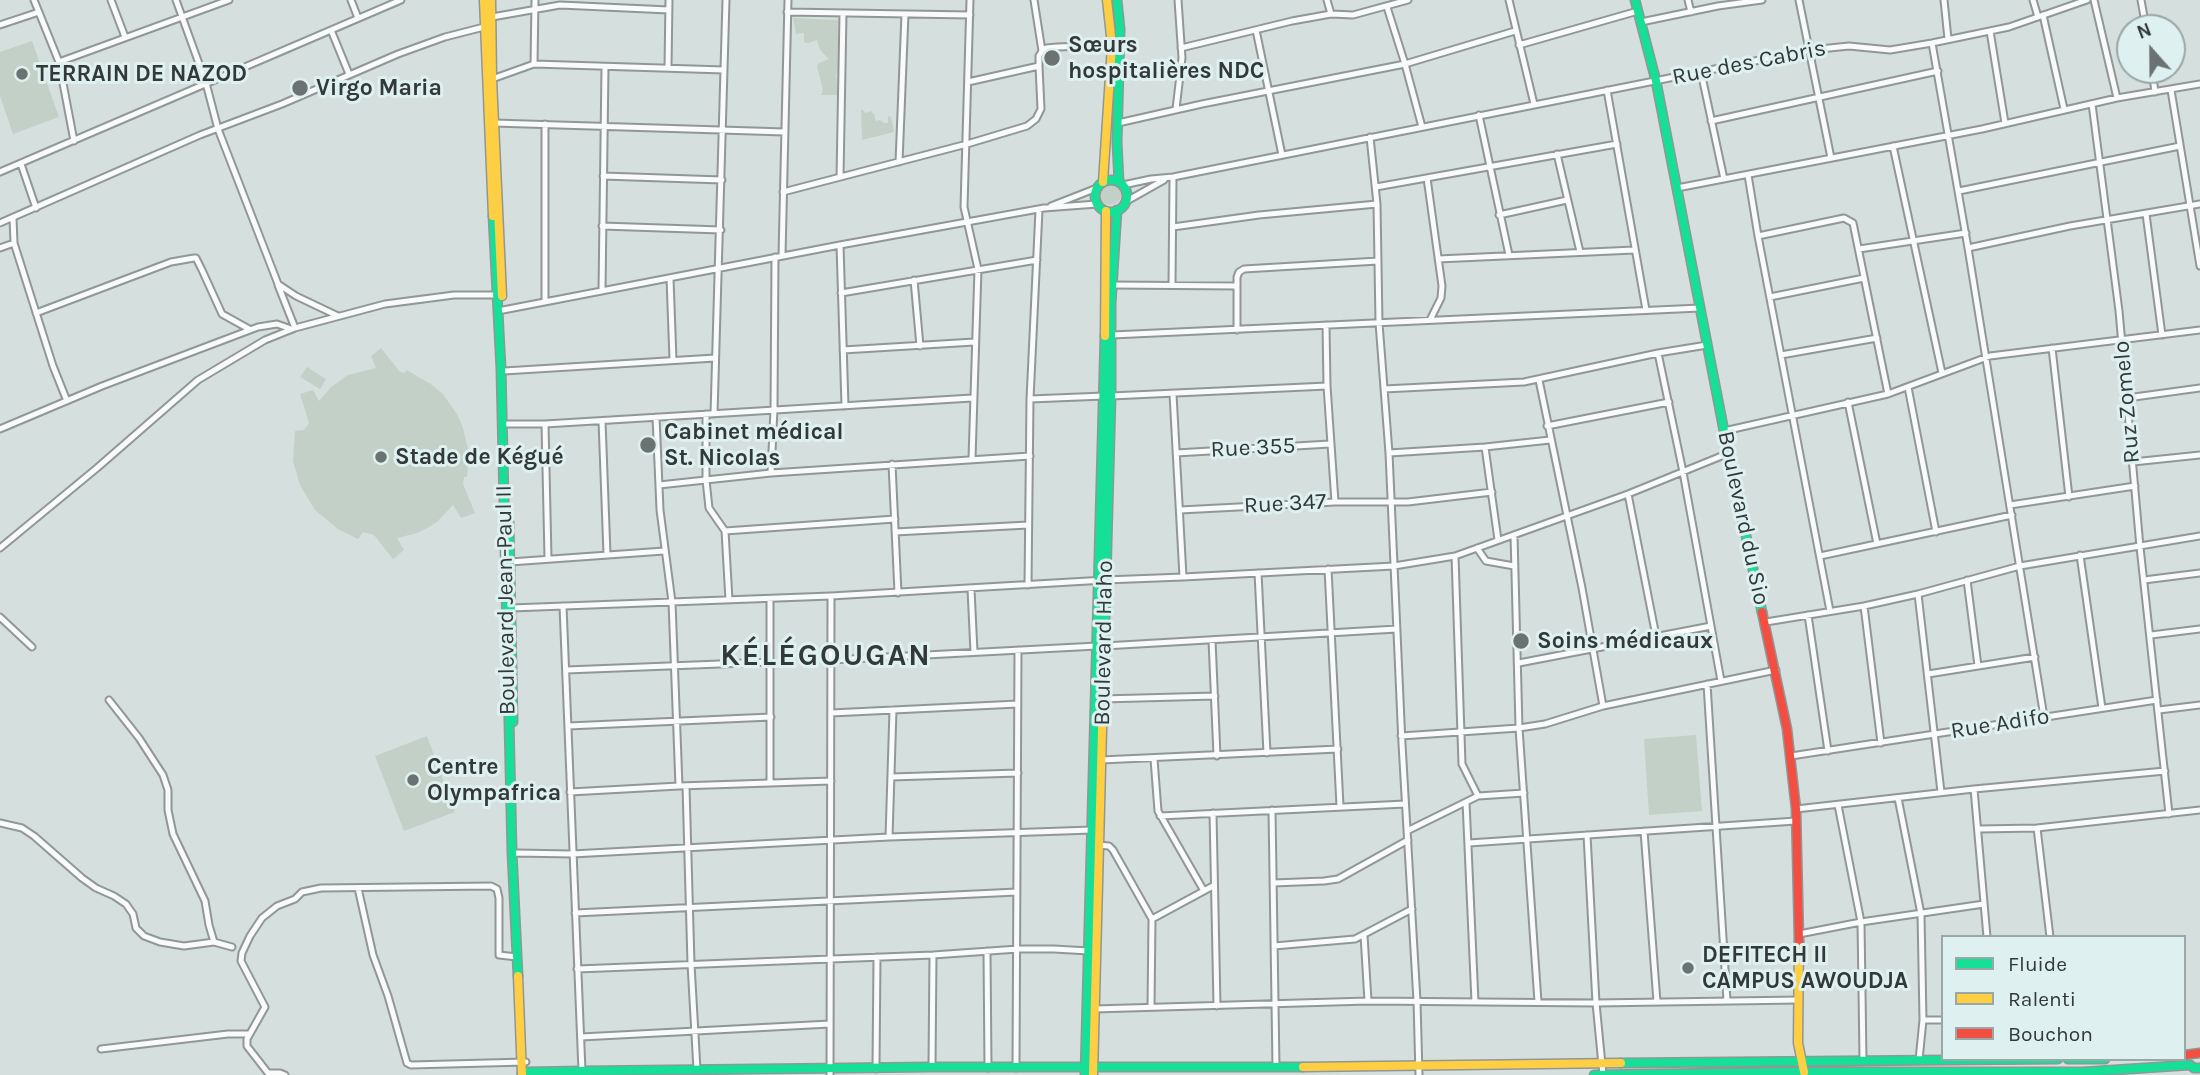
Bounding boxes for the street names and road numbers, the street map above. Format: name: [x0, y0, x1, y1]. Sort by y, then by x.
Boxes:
street label: Rue des Cabris: [1670, 35, 1828, 91]
street label: Ruz Zomelo: [2108, 340, 2146, 464]
street label: Boulevard du Sio: [1711, 429, 1775, 607]
street label: Rue 355: [1210, 432, 1296, 464]
street label: Boulevard Jean-Paul II: [490, 485, 522, 715]
street label: Rue 347: [1243, 488, 1327, 520]
street label: Boulevard Haho: [1089, 560, 1119, 726]
street label: Rue Adifo: [1949, 703, 2051, 745]

